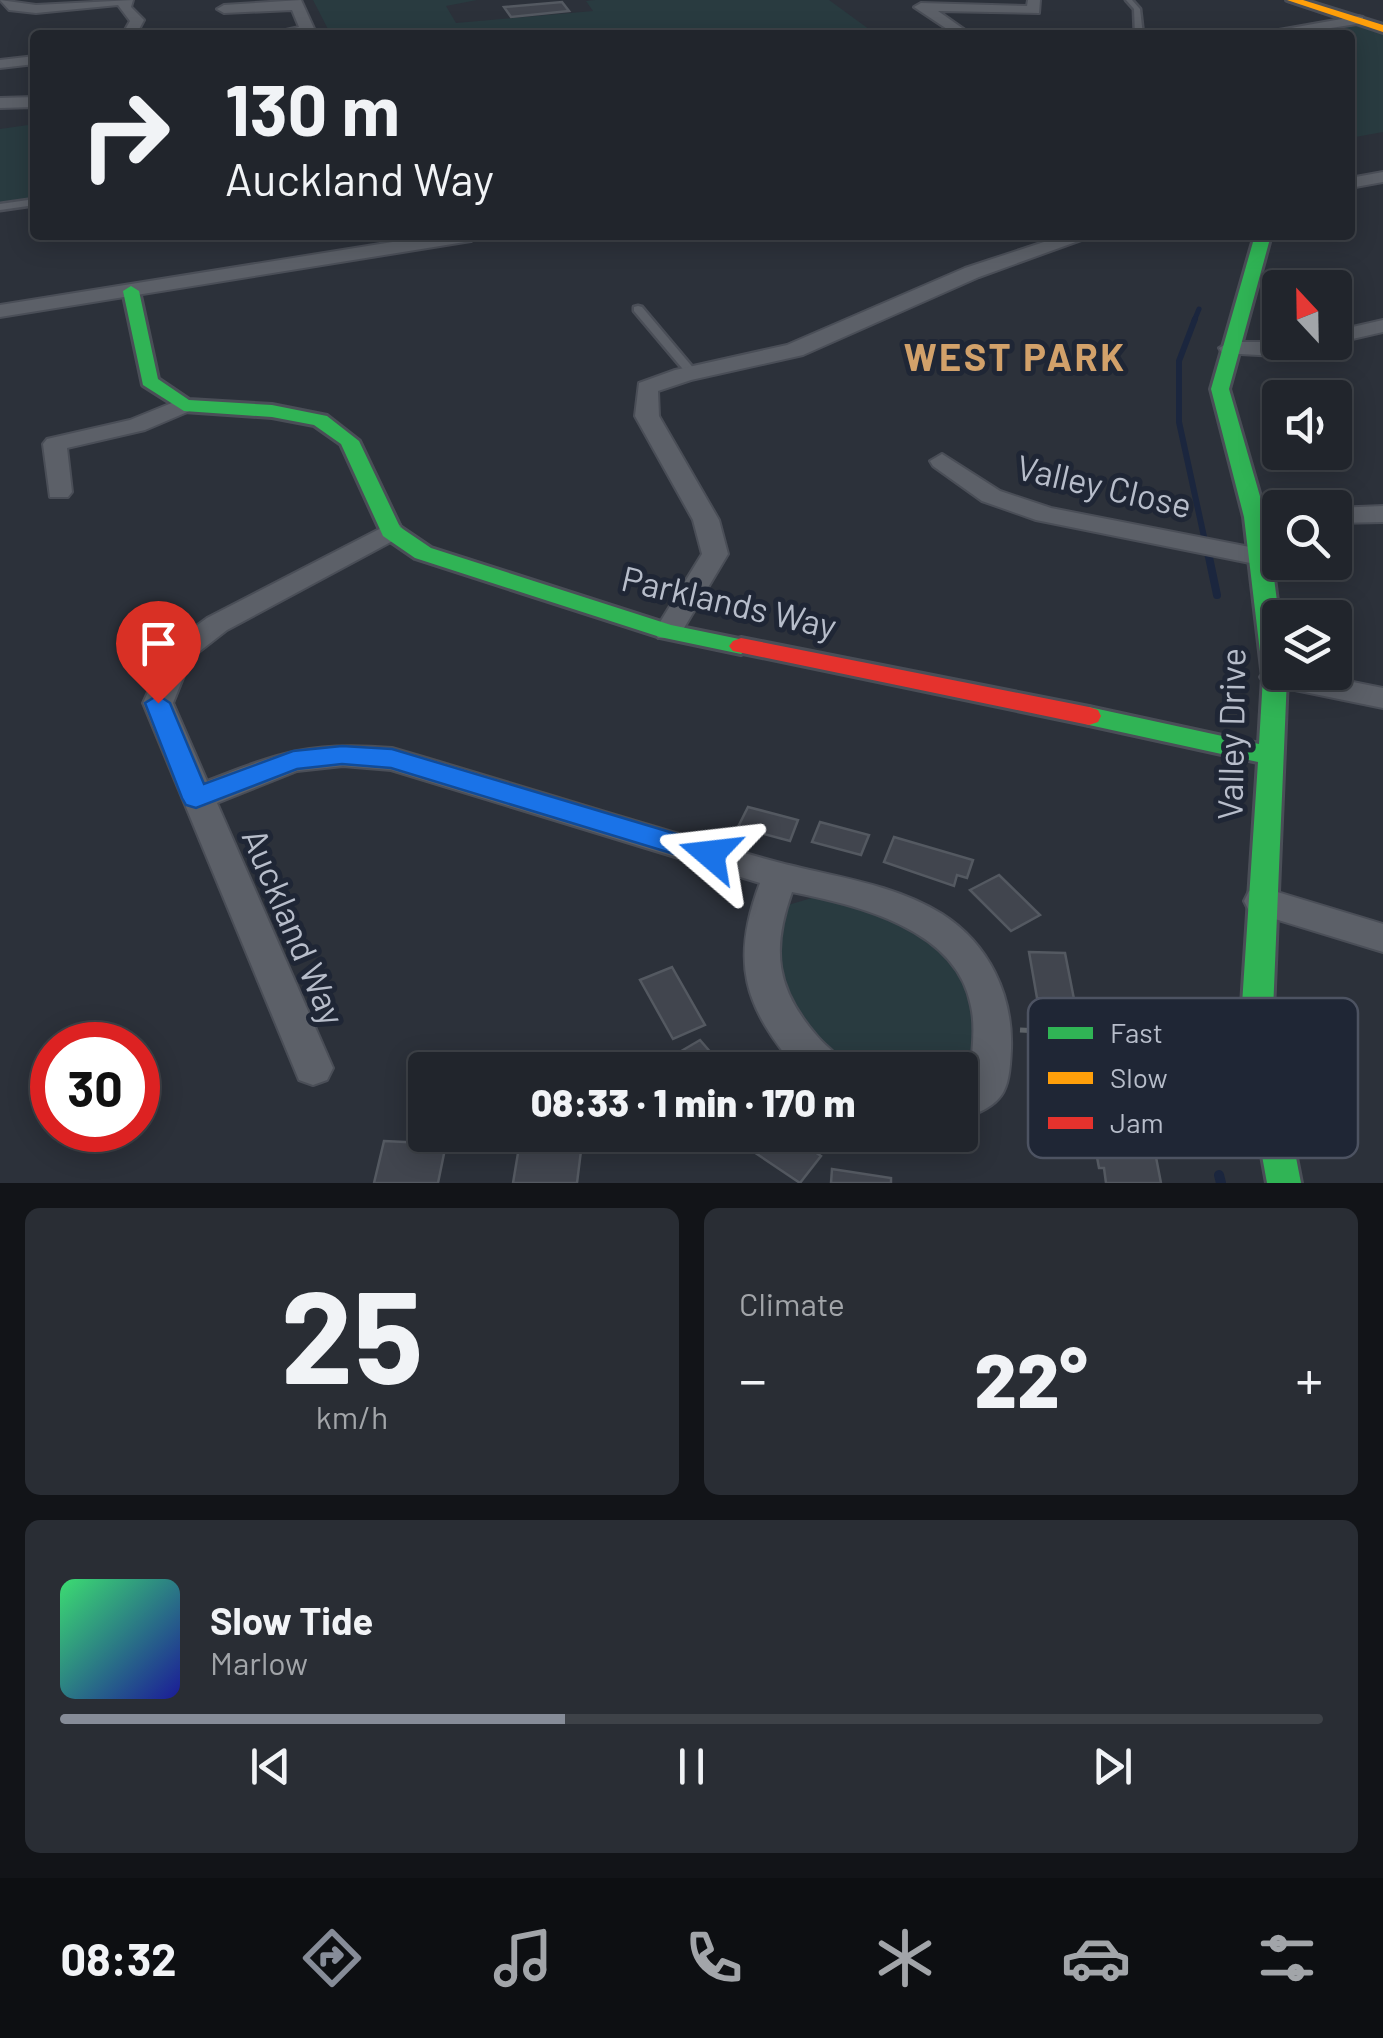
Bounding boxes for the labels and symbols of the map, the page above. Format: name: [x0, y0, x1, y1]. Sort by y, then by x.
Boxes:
north arrow: [1262, 270, 1352, 360]
district label: WEST PARK: [903, 333, 1127, 379]
street label: Valley Close: [1013, 445, 1196, 526]
street label: Parklands Way: [618, 556, 841, 646]
pin: [116, 601, 201, 704]
street label: Valley Drive: [1208, 647, 1253, 820]
position arrow: [658, 802, 762, 906]
street label: Auckland Way: [235, 822, 355, 1031]
legend: [1028, 998, 1358, 1158]
text: Fast: [1110, 1015, 1163, 1049]
speed limit sign: 30: [30, 1022, 160, 1152]
text: Slow: [1110, 1060, 1168, 1094]
text: Jam: [1110, 1105, 1164, 1139]

